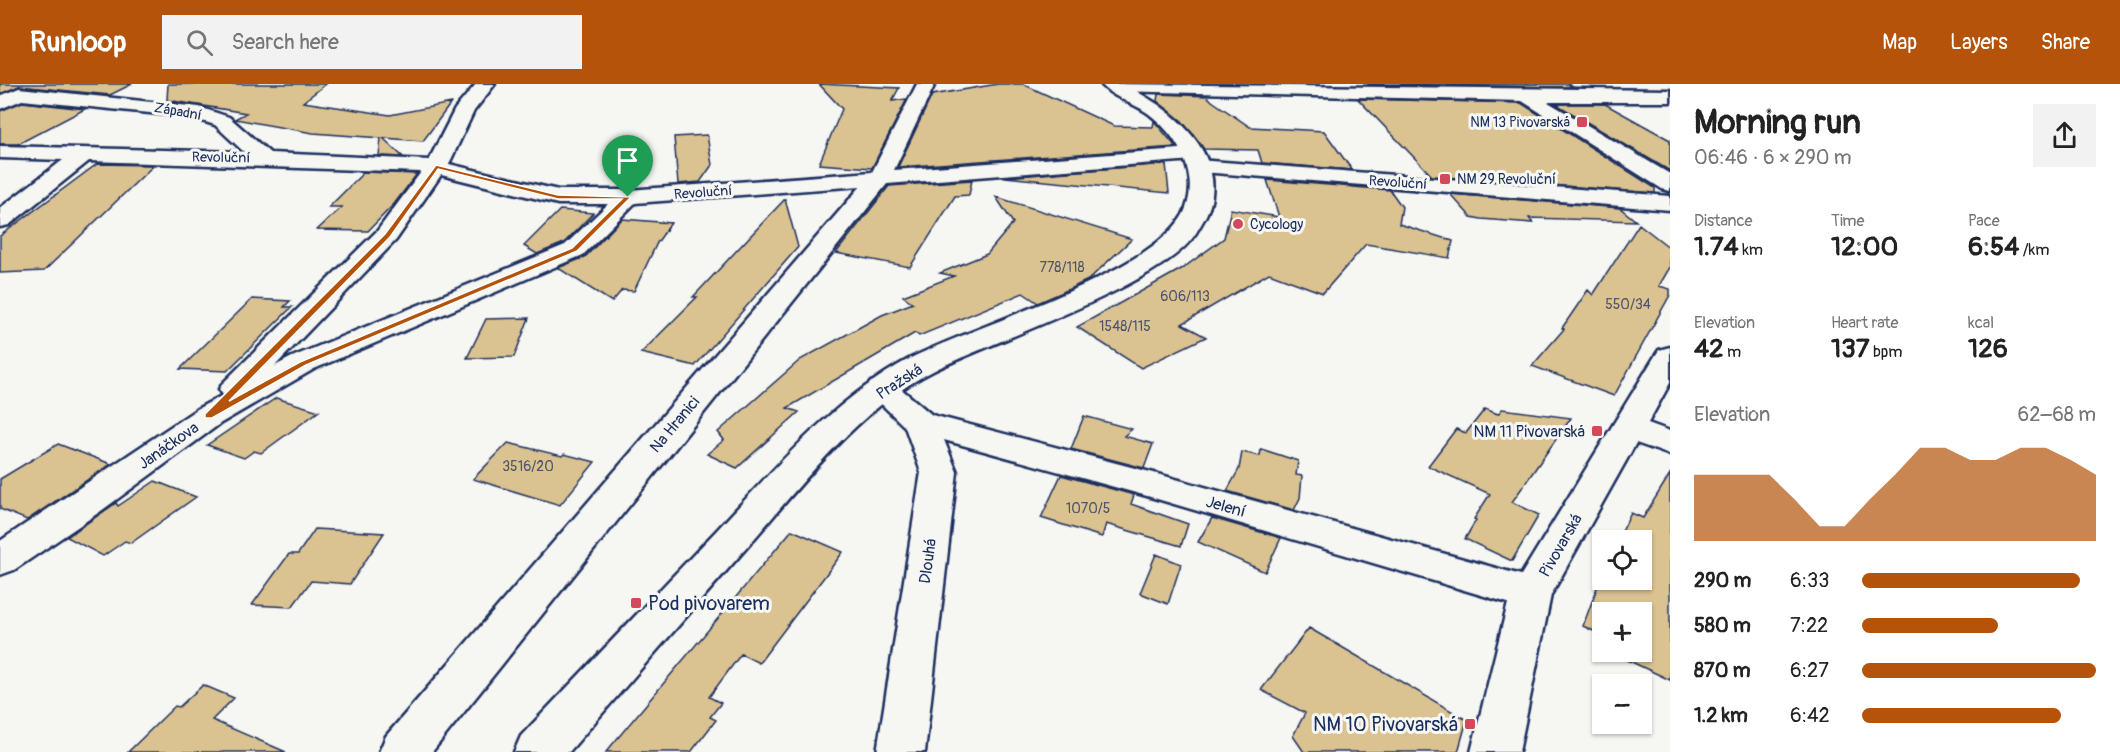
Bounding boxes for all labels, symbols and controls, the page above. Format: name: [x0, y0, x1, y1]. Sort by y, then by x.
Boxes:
search box: [162, 15, 582, 69]
text: Runloop: [30, 25, 126, 60]
icon: search: [183, 26, 216, 59]
text: Search here: [231, 28, 339, 56]
text: Map: [1882, 29, 1917, 56]
text: Layers: [1950, 29, 2008, 56]
text: Share: [2041, 29, 2090, 56]
street label: Západní: [153, 99, 203, 124]
text: Morning run: [1694, 102, 1861, 143]
button: share: [2033, 104, 2096, 167]
place label: NM 13 Pivovarská: [1470, 114, 1570, 131]
marker: NM 13 Pivovarská: [1575, 115, 1589, 129]
pin: [602, 135, 653, 197]
icon: arrive: [611, 144, 644, 177]
text: 06:46 · 6 × 290 m: [1694, 145, 1852, 170]
street label: Revoluční: [192, 148, 250, 167]
place label: NM 29 Revoluční: [1457, 171, 1556, 188]
street label: Revoluční: [1368, 172, 1428, 193]
marker: NM 29 Revoluční: [1438, 172, 1452, 186]
street label: Revoluční: [673, 182, 733, 203]
text: Distance: [1694, 211, 1753, 231]
text: Time: [1831, 211, 1864, 231]
text: Pace: [1968, 211, 2000, 231]
place label: Cycology: [1250, 216, 1303, 233]
marker: Cycology: [1231, 217, 1245, 231]
text: 1.74: [1694, 231, 1739, 263]
text: 12:00: [1831, 231, 1898, 263]
text: 6:54: [1968, 231, 2019, 263]
text: km: [1739, 240, 1763, 260]
text: /km: [2019, 240, 2049, 260]
house number: 778/118: [1040, 259, 1084, 276]
house number: 606/113: [1160, 288, 1210, 305]
house number: 550/34: [1605, 296, 1651, 313]
text: Elevation: [1694, 313, 1755, 333]
text: Heart rate: [1831, 313, 1898, 333]
text: kcal: [1968, 313, 1994, 333]
house number: 1548/115: [1099, 318, 1151, 335]
text: 42: [1694, 333, 1724, 365]
text: 137: [1831, 333, 1869, 365]
text: 126: [1968, 333, 2008, 365]
text: m: [1724, 342, 1741, 362]
text: bpm: [1869, 342, 1903, 362]
street label: Pražská: [873, 359, 927, 404]
street label: Na Hranici: [645, 392, 704, 457]
text: Elevation: [1694, 402, 1770, 427]
text: 62–68 m: [2018, 402, 2096, 427]
street label: Janáčkova: [134, 418, 203, 474]
place label: NM 11 Pivovarská: [1474, 422, 1585, 442]
marker: NM 11 Pivovarská: [1590, 424, 1604, 438]
house number: 3516/20: [502, 458, 554, 475]
street label: Jelení: [1204, 492, 1248, 522]
house number: 1070/5: [1066, 500, 1110, 517]
street label: Pivovarská: [1535, 510, 1587, 581]
map controls: [1592, 530, 1652, 734]
button: locate: [1592, 530, 1652, 590]
street label: Dlouhá: [915, 537, 941, 585]
text: 290 m: [1694, 568, 1751, 593]
text: 6:33: [1790, 568, 1829, 593]
place label: Pod pivovarem: [648, 591, 770, 616]
marker: Pod pivovarem: [629, 596, 643, 610]
button: +: [1592, 602, 1652, 662]
text: 580 m: [1694, 613, 1751, 638]
text: 7:22: [1790, 613, 1828, 638]
text: 870 m: [1694, 658, 1750, 683]
text: 6:27: [1790, 658, 1829, 683]
button: −: [1592, 674, 1652, 734]
text: 1.2 km: [1694, 703, 1748, 728]
text: 6:42: [1790, 703, 1830, 728]
place label: NM 10 Pivovarská: [1313, 712, 1458, 737]
marker: NM 10 Pivovarská: [1463, 717, 1477, 731]

